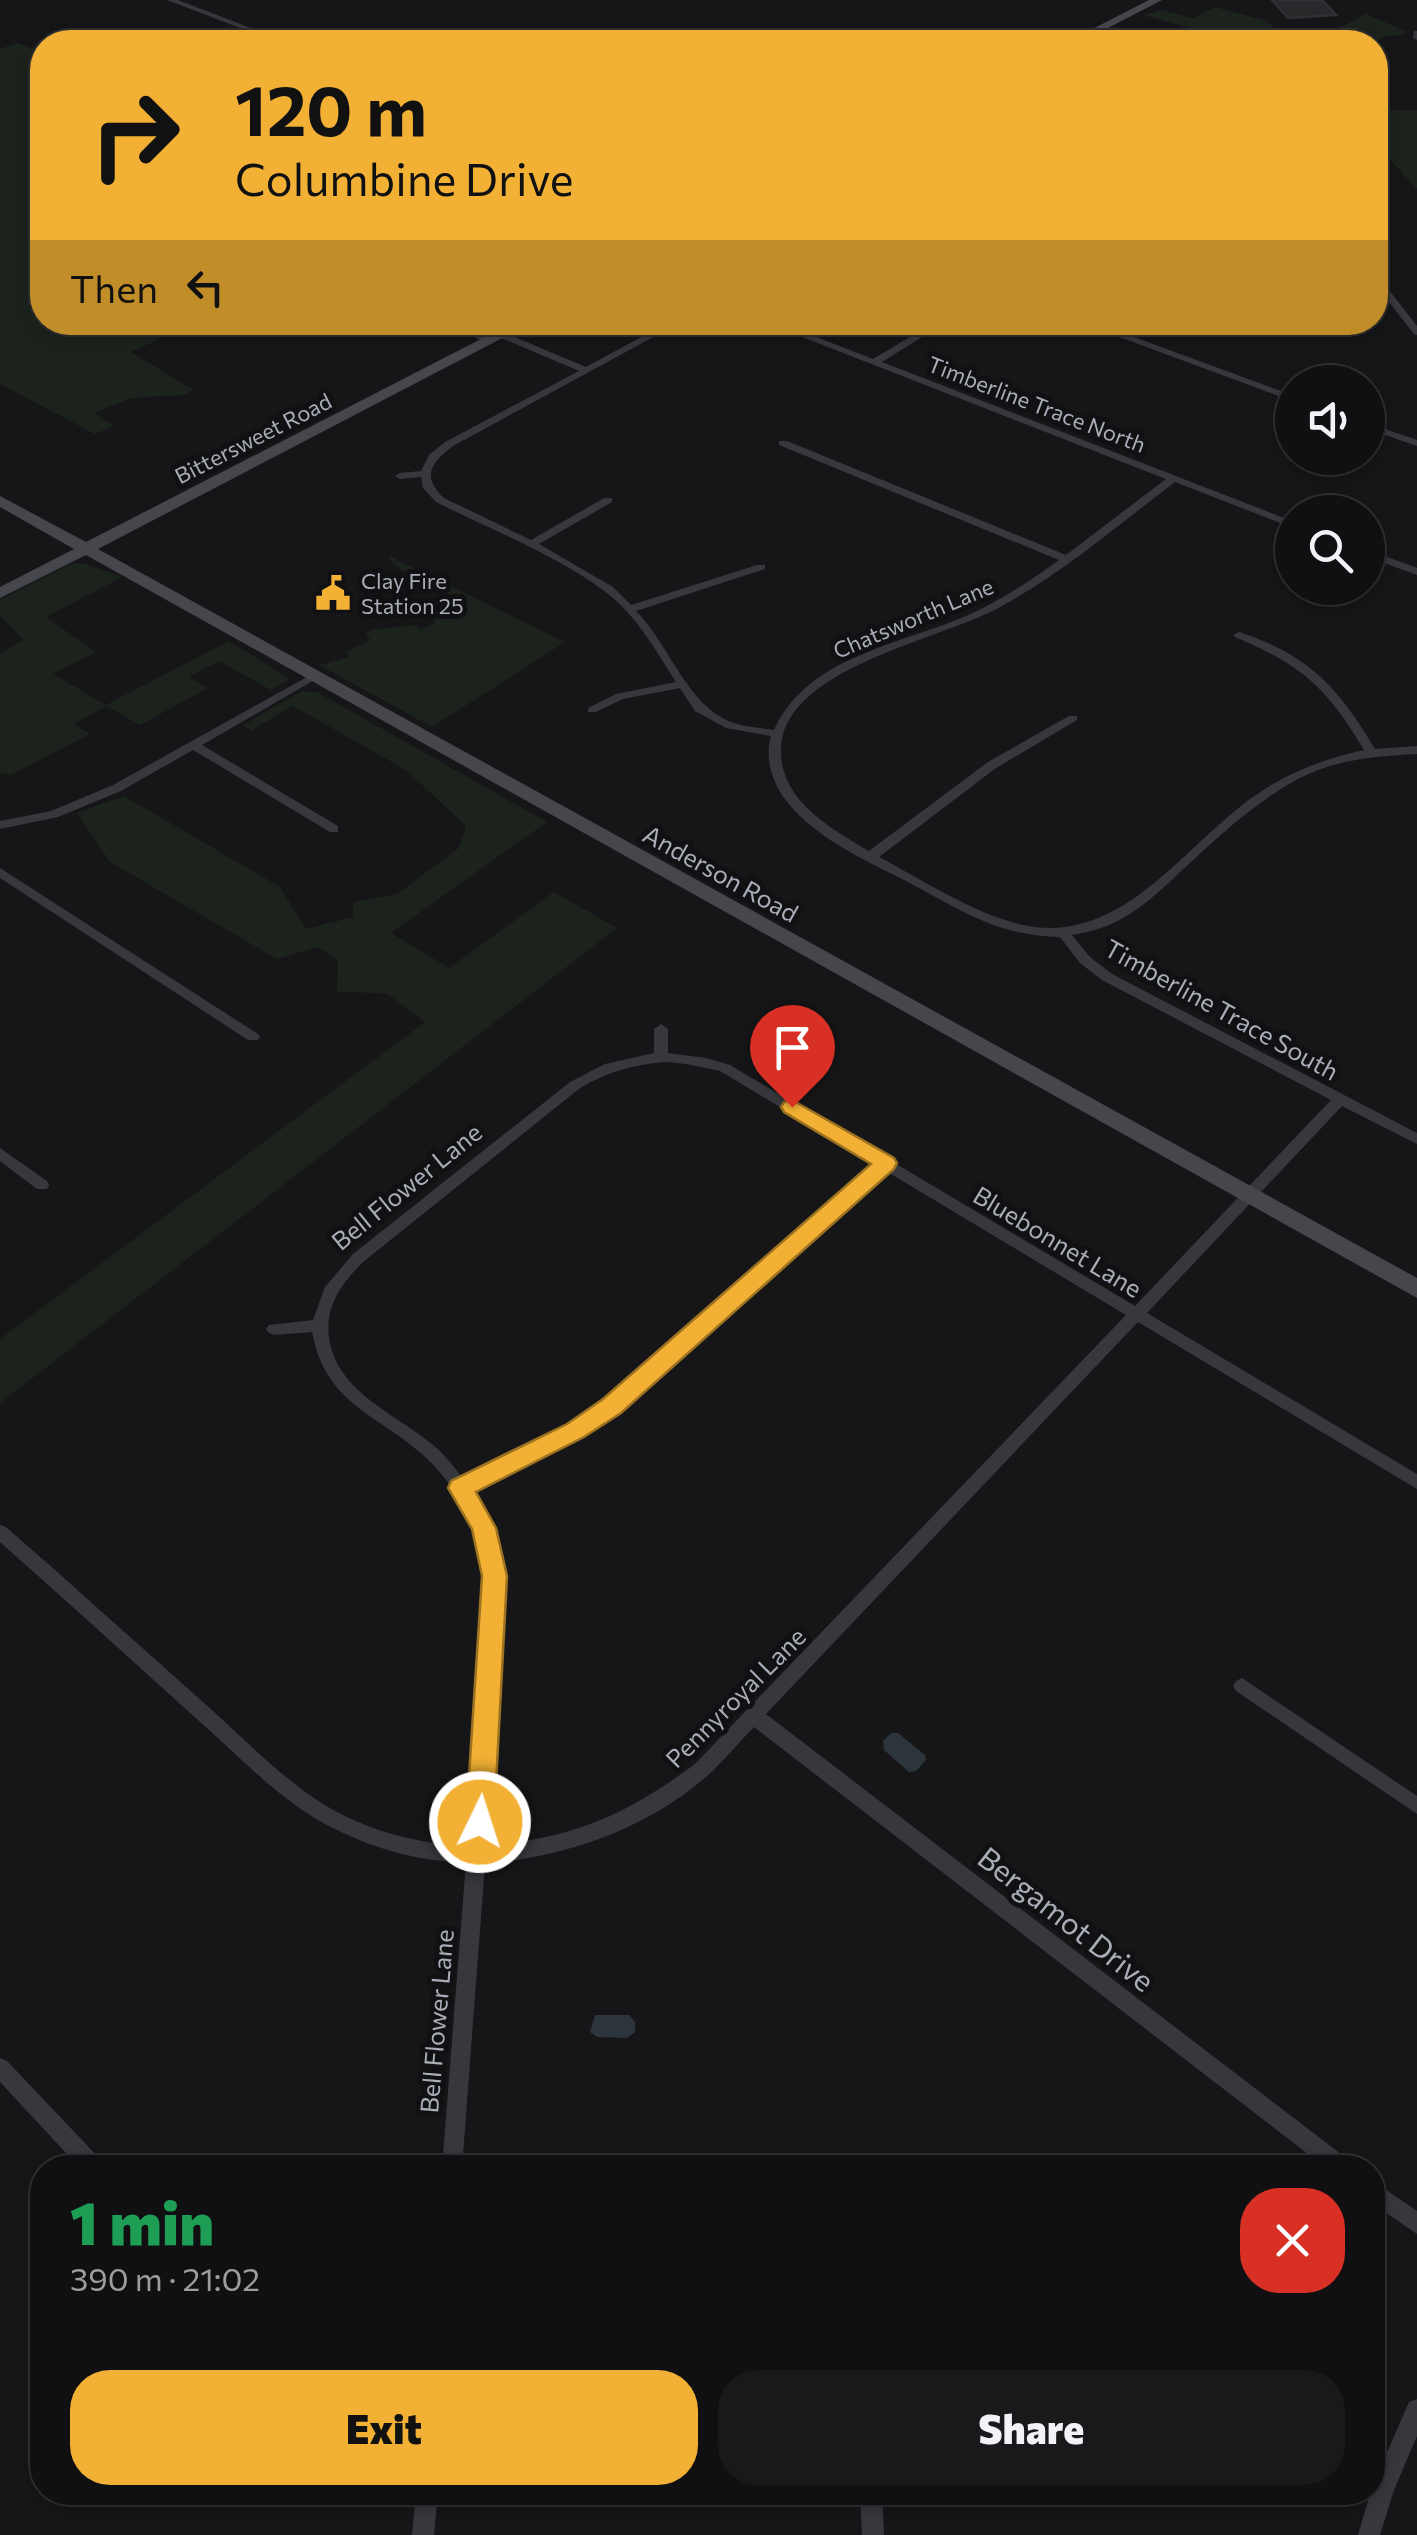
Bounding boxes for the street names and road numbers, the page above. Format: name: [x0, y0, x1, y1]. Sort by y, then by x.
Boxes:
street label: Timberline Trace North: [924, 350, 1150, 458]
street label: Bittersweet Road: [170, 387, 336, 489]
street label: Chatsworth Lane: [829, 572, 997, 664]
street label: Anderson Road: [638, 818, 804, 928]
street label: Timberline Trace South: [1100, 932, 1344, 1086]
street label: Bell Flower Lane: [325, 1116, 487, 1256]
street label: Bluebonnet Lane: [968, 1179, 1148, 1303]
street label: Pennyroyal Lane: [659, 1621, 811, 1773]
street label: Bergamot Drive: [972, 1838, 1162, 1998]
street label: Bell Flower Lane: [413, 1928, 459, 2114]

